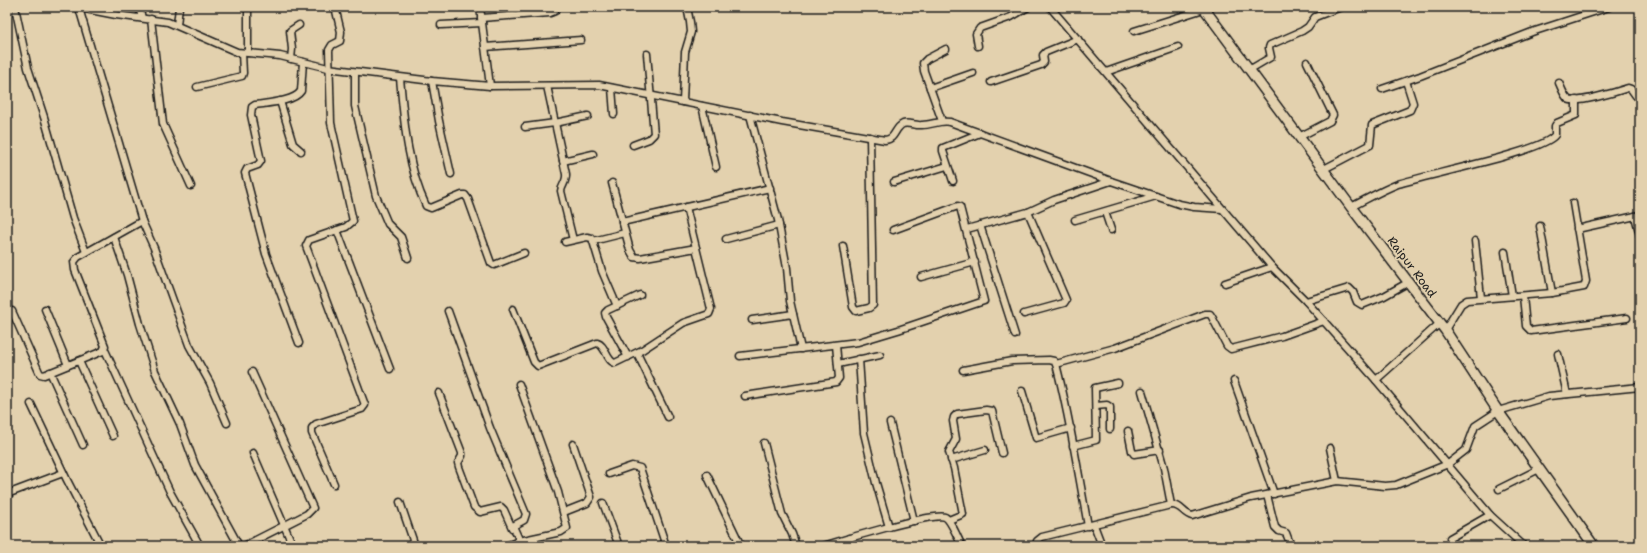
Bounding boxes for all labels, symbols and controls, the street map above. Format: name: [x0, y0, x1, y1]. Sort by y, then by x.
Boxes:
street label: Raipur Road: [1384, 233, 1440, 301]

